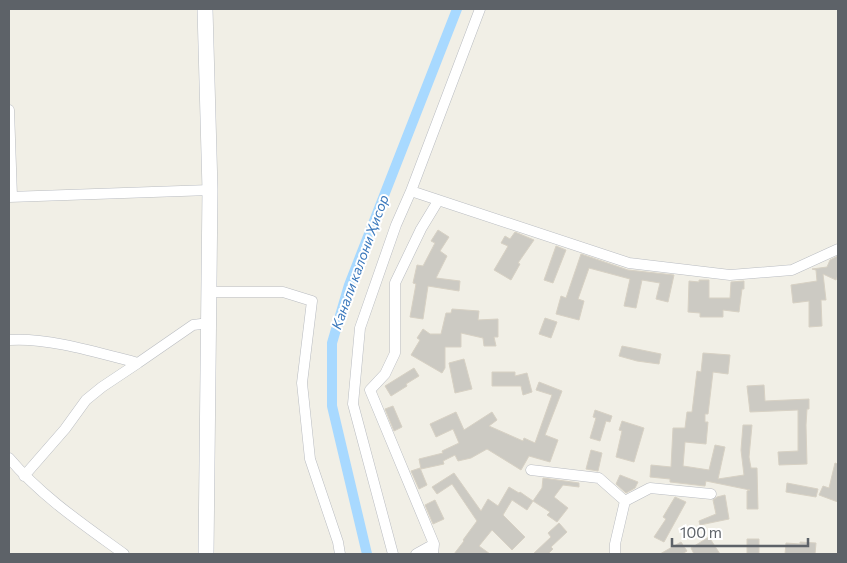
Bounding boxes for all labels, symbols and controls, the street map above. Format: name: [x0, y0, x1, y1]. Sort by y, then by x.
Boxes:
water label: Канали калони Ҳисор: [327, 192, 392, 331]
scale bar: [672, 516, 808, 548]
text: 100 m: [680, 523, 722, 541]

